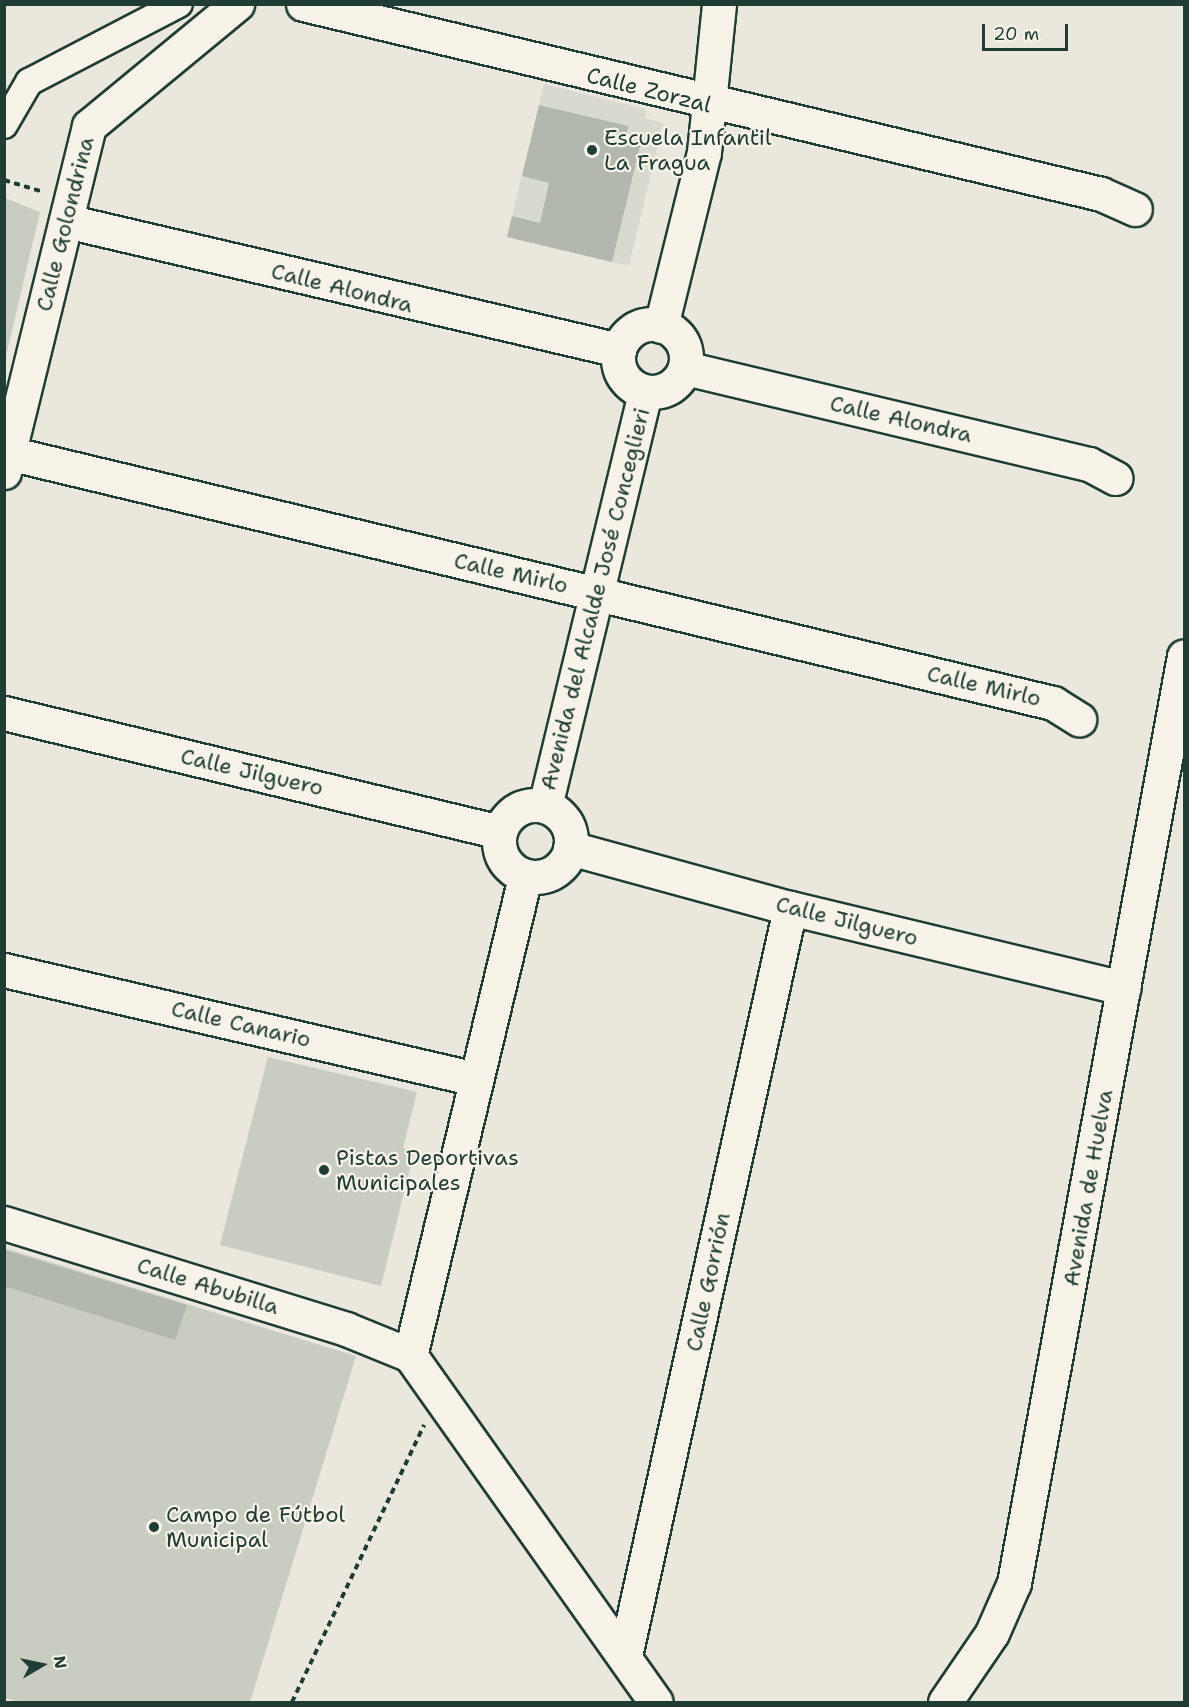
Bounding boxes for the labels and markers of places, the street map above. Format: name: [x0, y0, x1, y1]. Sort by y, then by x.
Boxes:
place label: Escuela Infantil La Fragua: [604, 124, 772, 176]
marker: Escuela Infantil La Fragua: [585, 143, 599, 157]
place label: Pistas Deportivas Municipales: [336, 1144, 519, 1196]
marker: Pistas Deportivas Municipales: [317, 1163, 331, 1177]
place label: Campo de Fútbol Municipal: [166, 1501, 345, 1552]
marker: Campo de Fútbol Municipal: [147, 1520, 161, 1534]

